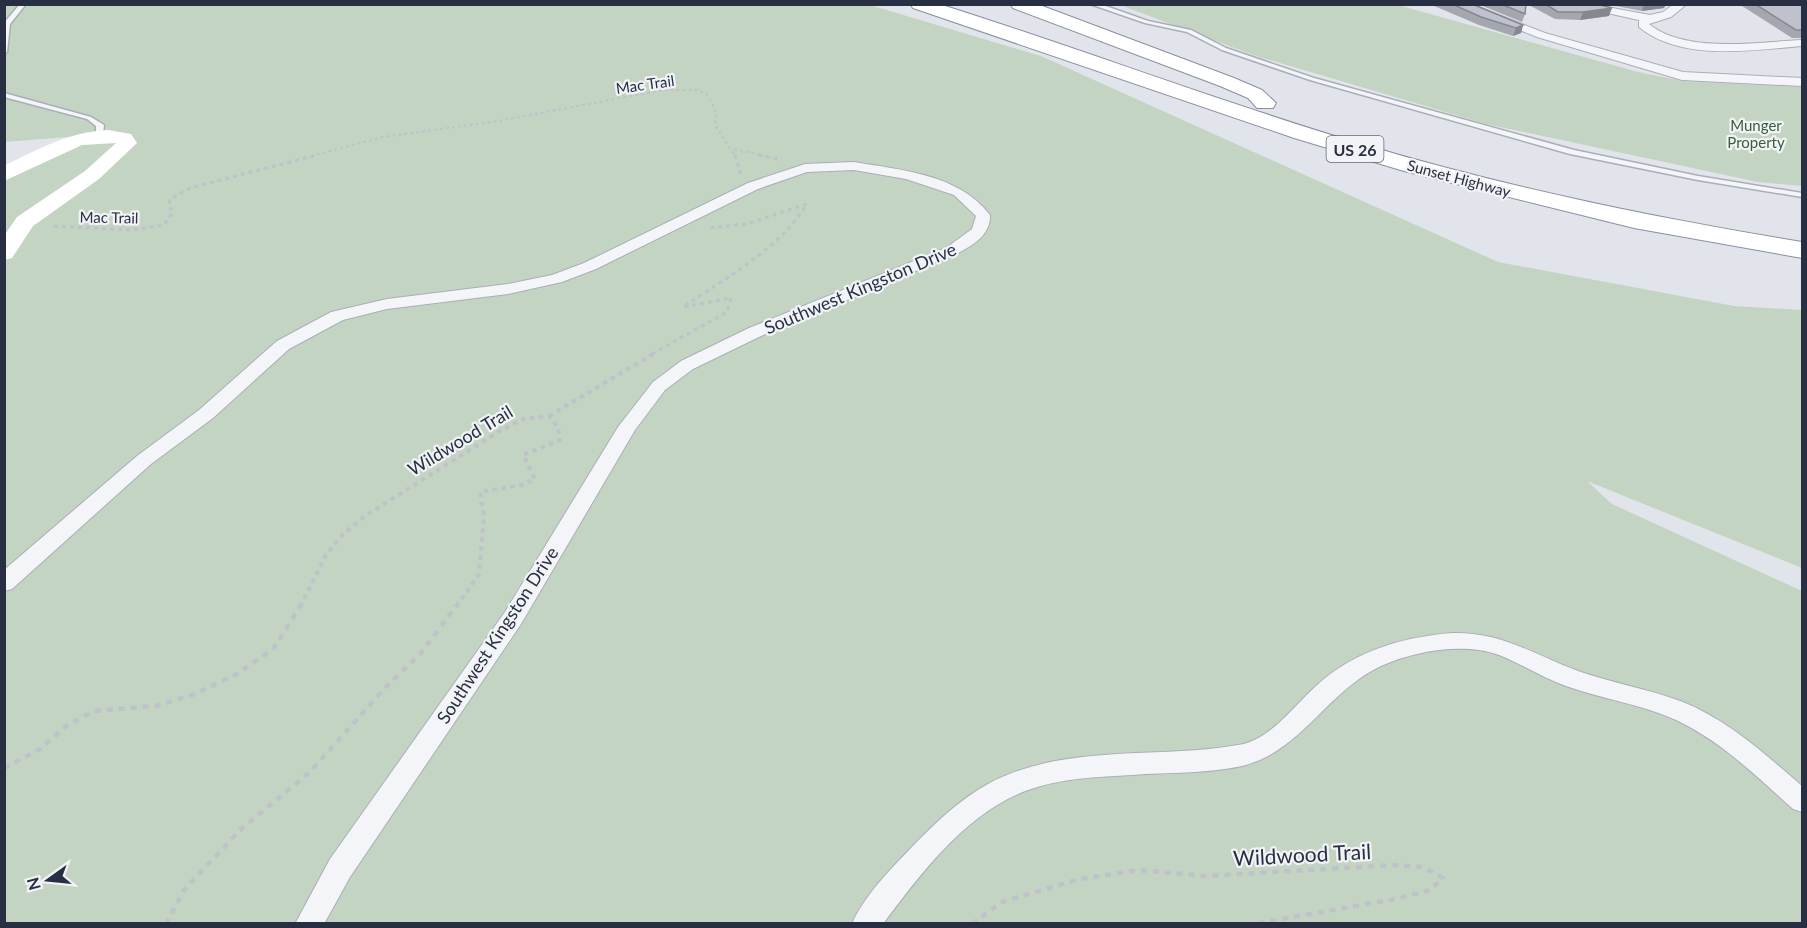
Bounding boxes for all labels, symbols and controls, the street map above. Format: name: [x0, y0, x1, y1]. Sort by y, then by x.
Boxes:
street label: Mac Trail: [615, 71, 675, 97]
park label: Munger Property: [1727, 116, 1785, 151]
road number: US 26: [1326, 136, 1384, 162]
street label: Sunset Highway: [1405, 156, 1513, 200]
street label: Mac Trail: [79, 207, 139, 227]
street label: Southwest Kingston Drive: [761, 238, 959, 338]
street label: Wildwood Trail: [404, 400, 516, 480]
street label: Southwest Kingston Drive: [432, 542, 562, 728]
street label: Wildwood Trail: [1232, 838, 1372, 870]
north arrow: [18, 850, 78, 910]
text: N: [22, 876, 44, 892]

